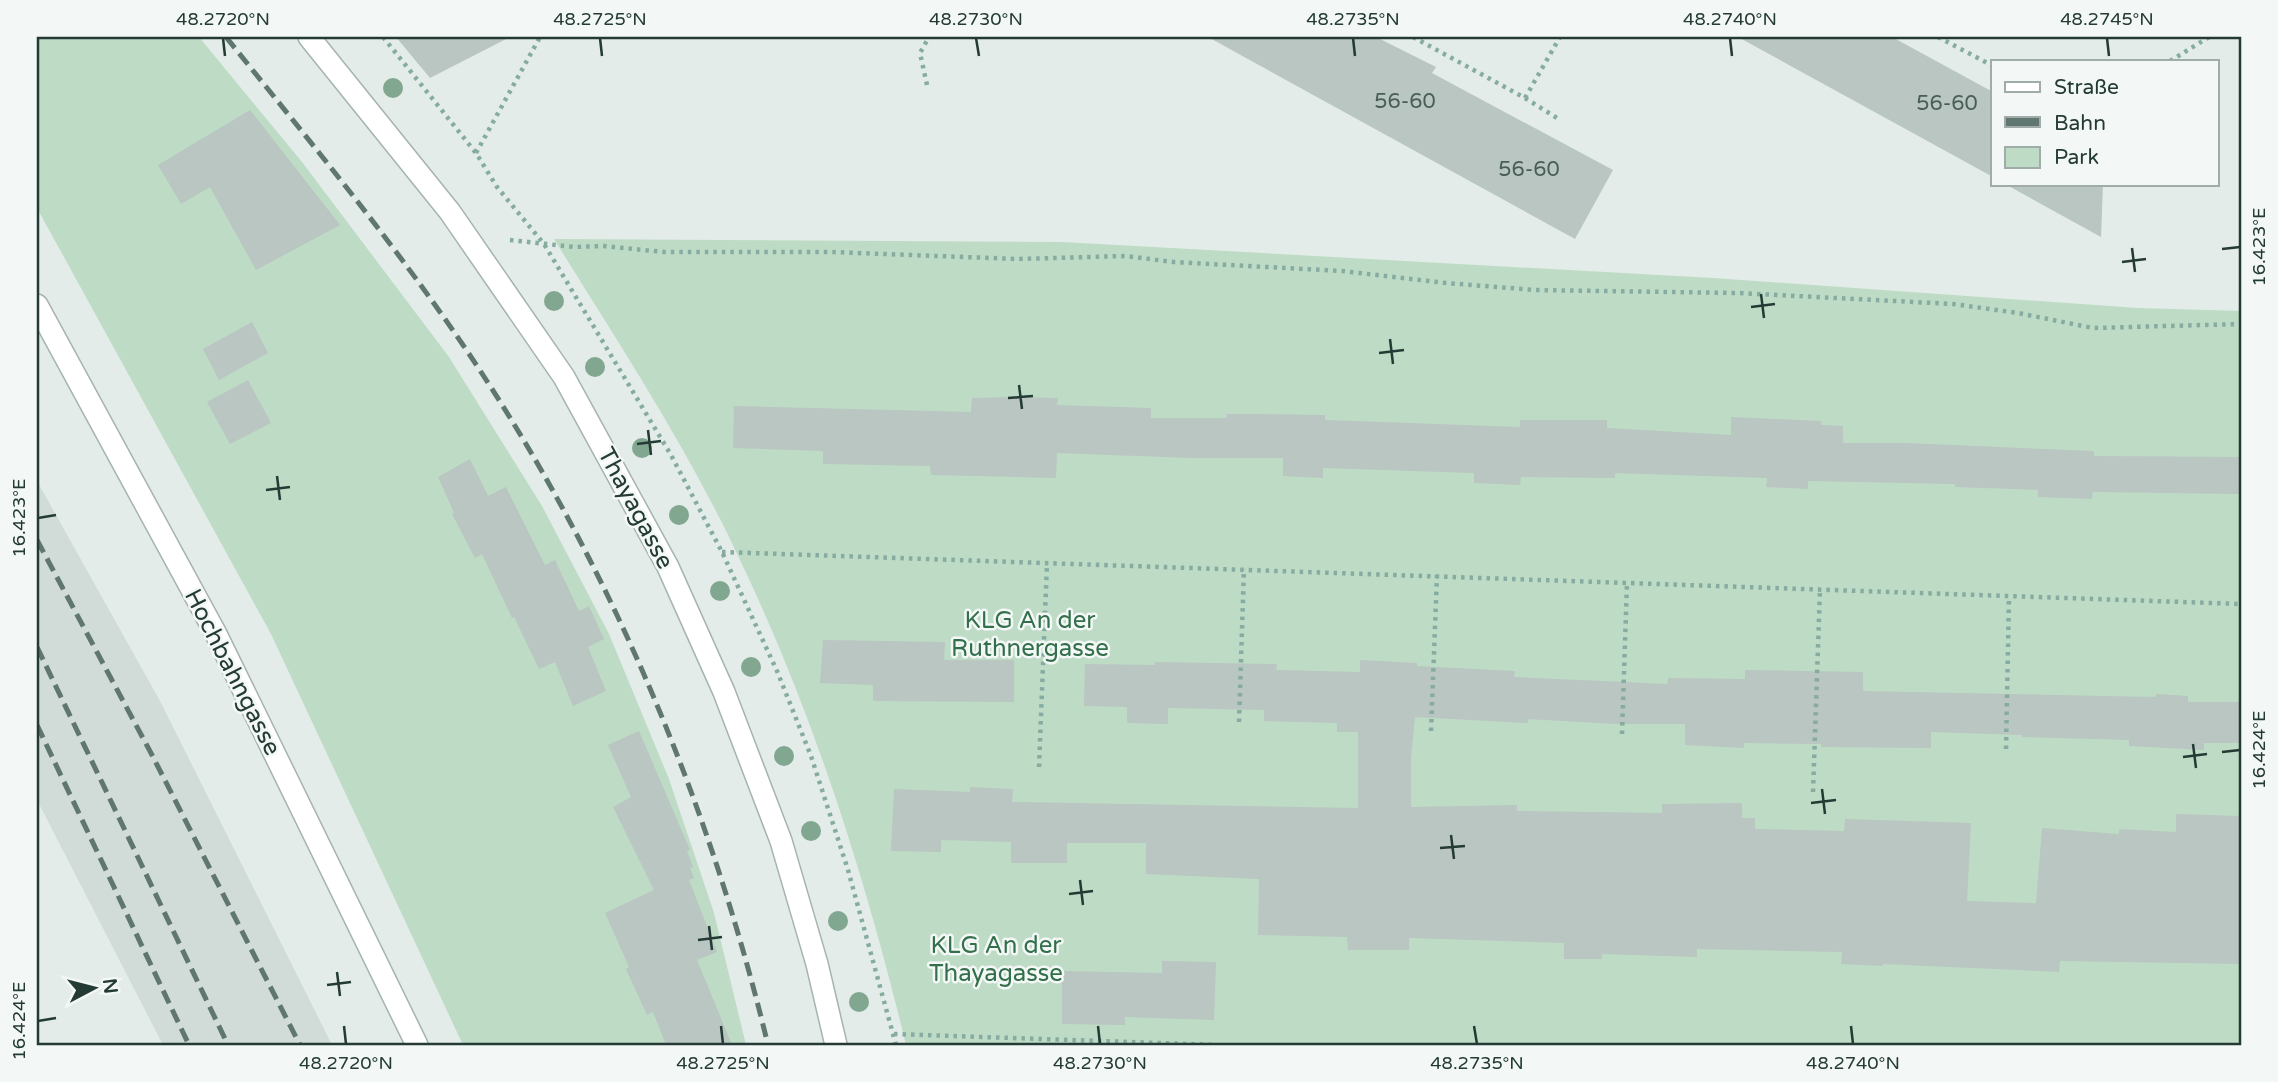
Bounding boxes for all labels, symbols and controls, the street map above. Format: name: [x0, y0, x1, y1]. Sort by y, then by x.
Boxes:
text: 48.2720°N: [176, 8, 270, 30]
text: 48.2725°N: [553, 8, 647, 30]
text: 48.2730°N: [929, 8, 1023, 30]
text: 48.2735°N: [1306, 8, 1400, 30]
text: 48.2740°N: [1683, 8, 1777, 30]
text: 48.2745°N: [2060, 8, 2154, 30]
legend: [1991, 60, 2218, 186]
text: Straße: [2054, 75, 2119, 100]
house number: 56-60: [1374, 89, 1436, 114]
house number: 56-60: [1916, 91, 1978, 116]
text: Bahn: [2054, 111, 2106, 136]
text: Park: [2054, 145, 2099, 170]
house number: 56-60: [1498, 157, 1560, 182]
text: 16.423°E: [2248, 207, 2270, 287]
street label: Thayagasse: [591, 442, 680, 574]
text: 16.423°E: [8, 478, 30, 558]
street label: Hochbahngasse: [178, 584, 287, 760]
park label: KLG An der Ruthnergasse: [951, 606, 1109, 663]
text: 16.424°E: [2248, 710, 2270, 790]
park label: KLG An der Thayagasse: [929, 931, 1063, 988]
north arrow: [60, 953, 130, 1023]
text: N: [98, 977, 122, 995]
text: 16.424°E: [8, 981, 30, 1061]
text: 48.2720°N: [299, 1052, 393, 1074]
text: 48.2725°N: [676, 1052, 770, 1074]
text: 48.2730°N: [1053, 1052, 1147, 1074]
text: 48.2735°N: [1430, 1052, 1524, 1074]
text: 48.2740°N: [1806, 1052, 1900, 1074]

